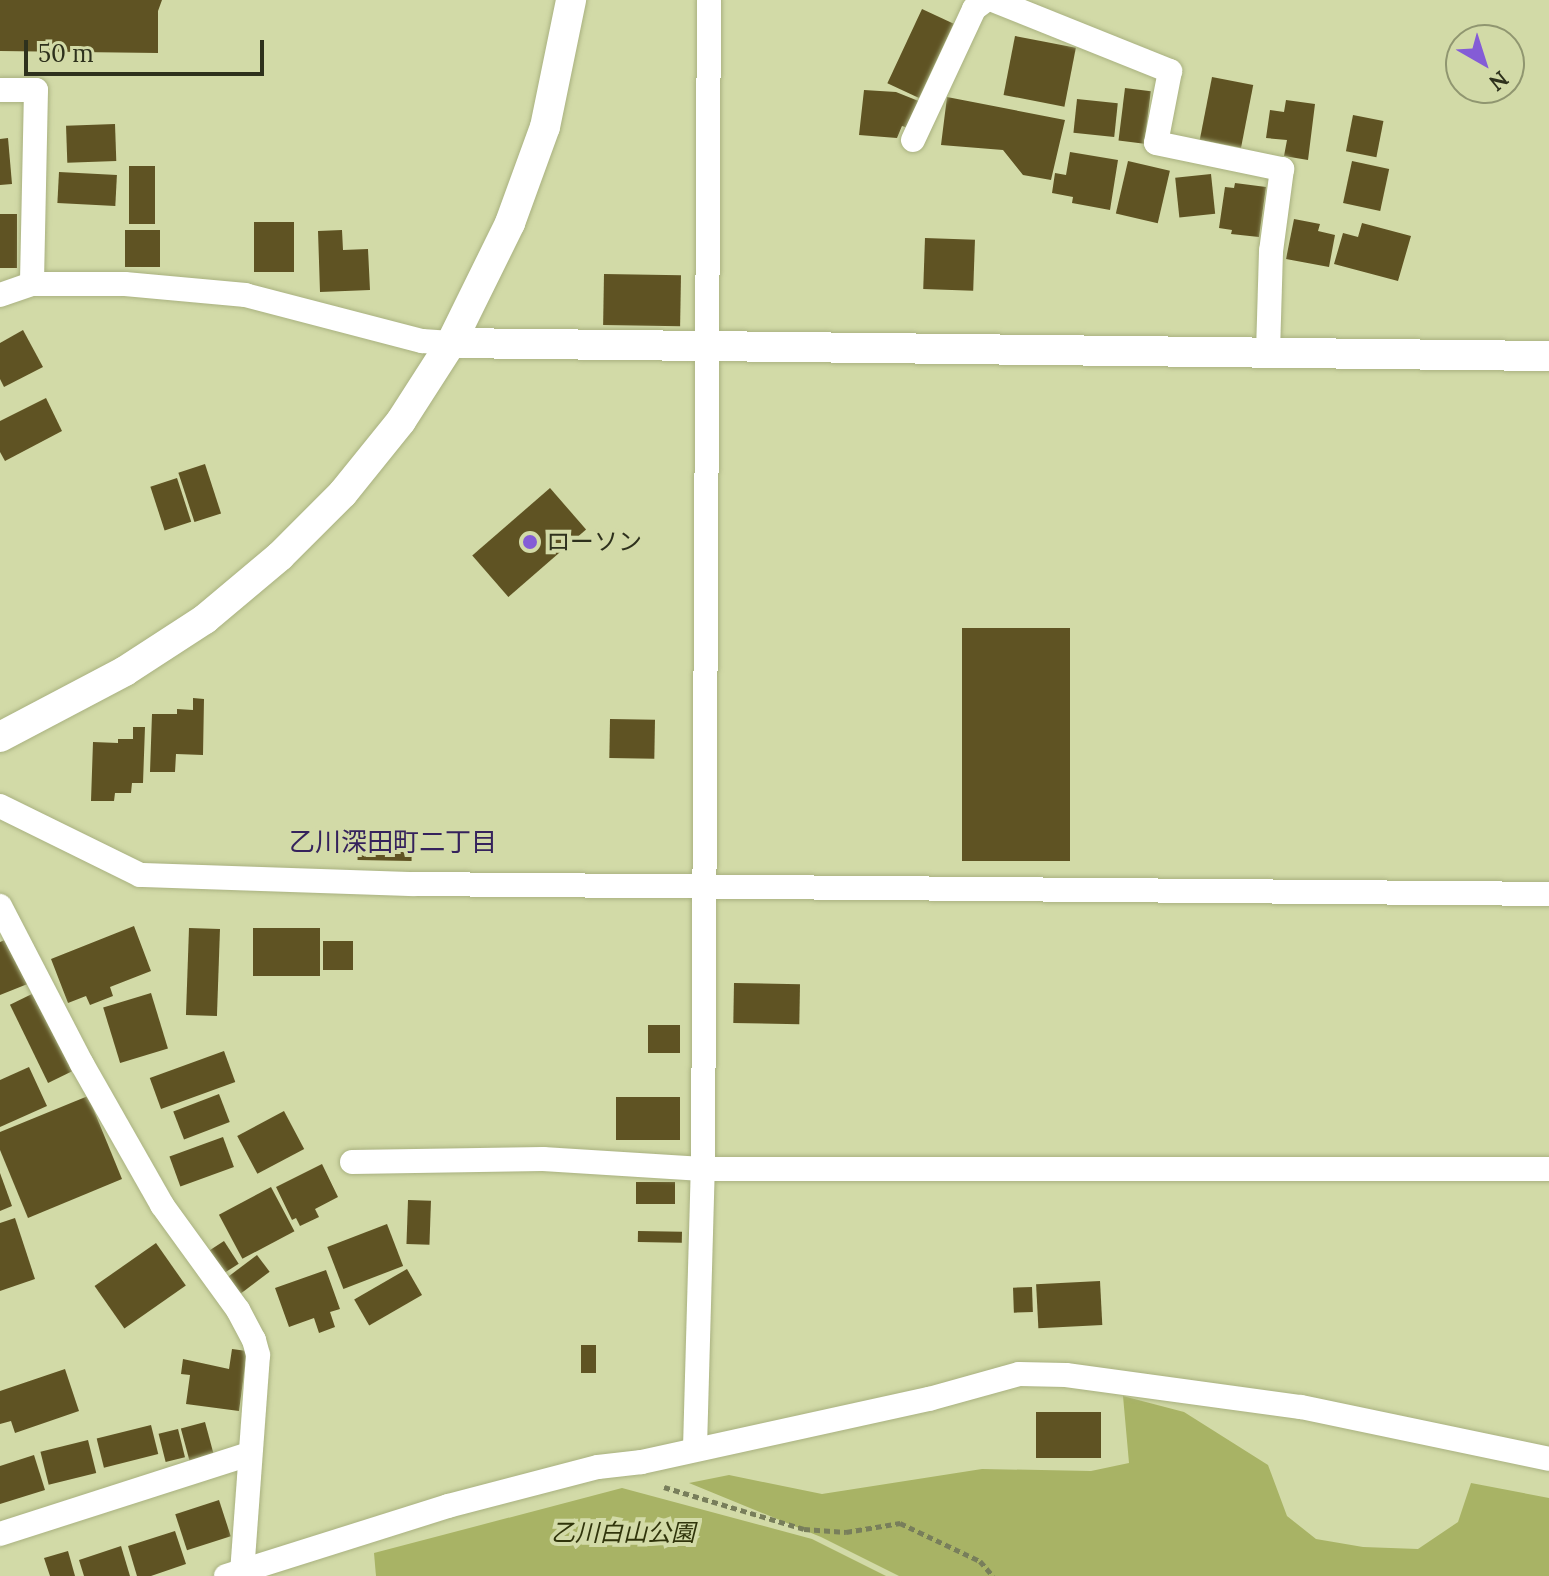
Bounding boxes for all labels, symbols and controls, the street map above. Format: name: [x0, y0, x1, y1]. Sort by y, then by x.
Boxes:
scale bar: [28, 24, 268, 74]
north arrow: [1445, 24, 1525, 104]
text: 50 m: [38, 38, 94, 69]
text: N: [1483, 65, 1514, 97]
place label: ローソン: [546, 528, 642, 556]
marker: ローソン: [521, 533, 539, 551]
district label: 乙川深田町二丁目: [289, 826, 497, 858]
park label: 乙川白山公園: [551, 1519, 695, 1547]

